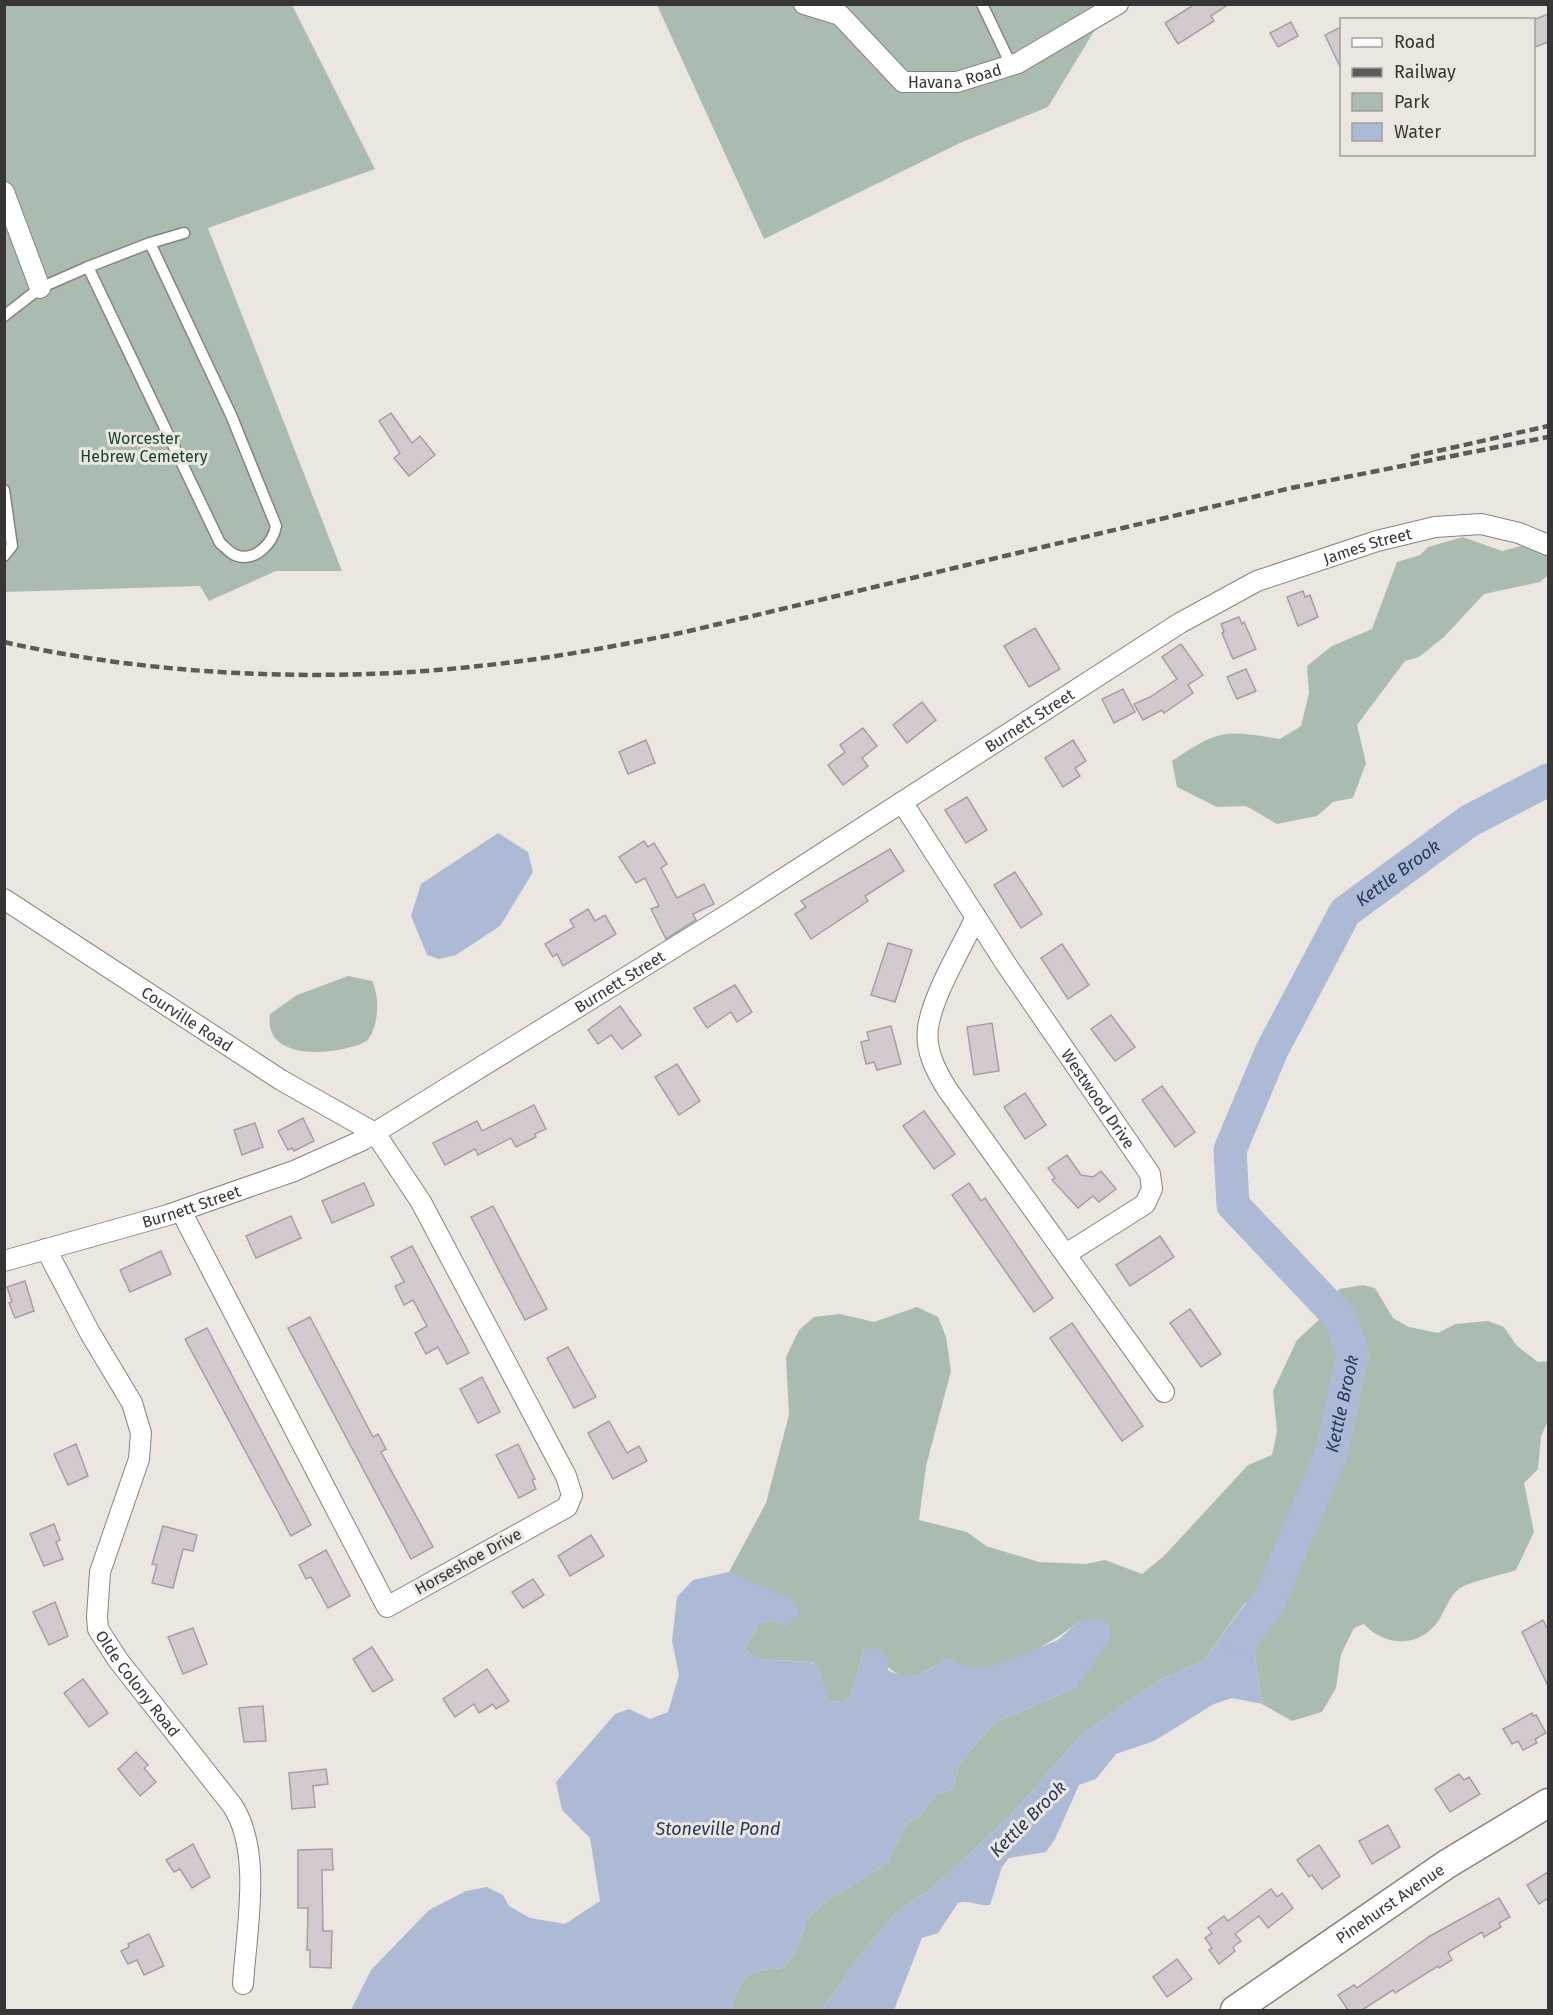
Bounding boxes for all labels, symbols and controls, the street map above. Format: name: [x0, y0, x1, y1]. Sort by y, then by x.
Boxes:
legend: [1340, 18, 1535, 156]
text: Road: [1394, 31, 1436, 53]
street label: Havana Road: [908, 60, 1004, 93]
text: Railway: [1394, 61, 1456, 83]
text: Park: [1394, 91, 1430, 113]
text: Water: [1394, 121, 1441, 143]
park label: Worcester Hebrew Cemetery: [80, 429, 208, 466]
street label: James Street: [1321, 524, 1414, 568]
street label: Burnett Street: [981, 685, 1078, 756]
water label: Kettle Brook: [1351, 835, 1444, 911]
street label: Burnett Street: [571, 947, 669, 1017]
street label: Courville Road: [138, 983, 236, 1056]
street label: Westwood Drive: [1057, 1046, 1139, 1153]
street label: Burnett Street: [140, 1181, 243, 1232]
water label: Kettle Brook: [1321, 1353, 1364, 1454]
street label: Horseshoe Drive: [412, 1524, 525, 1599]
street label: Olde Colony Road: [91, 1627, 184, 1741]
water label: Kettle Brook: [985, 1776, 1071, 1862]
water label: Stoneville Pond: [654, 1818, 781, 1840]
street label: Pinehurst Avenue: [1332, 1860, 1448, 1948]

